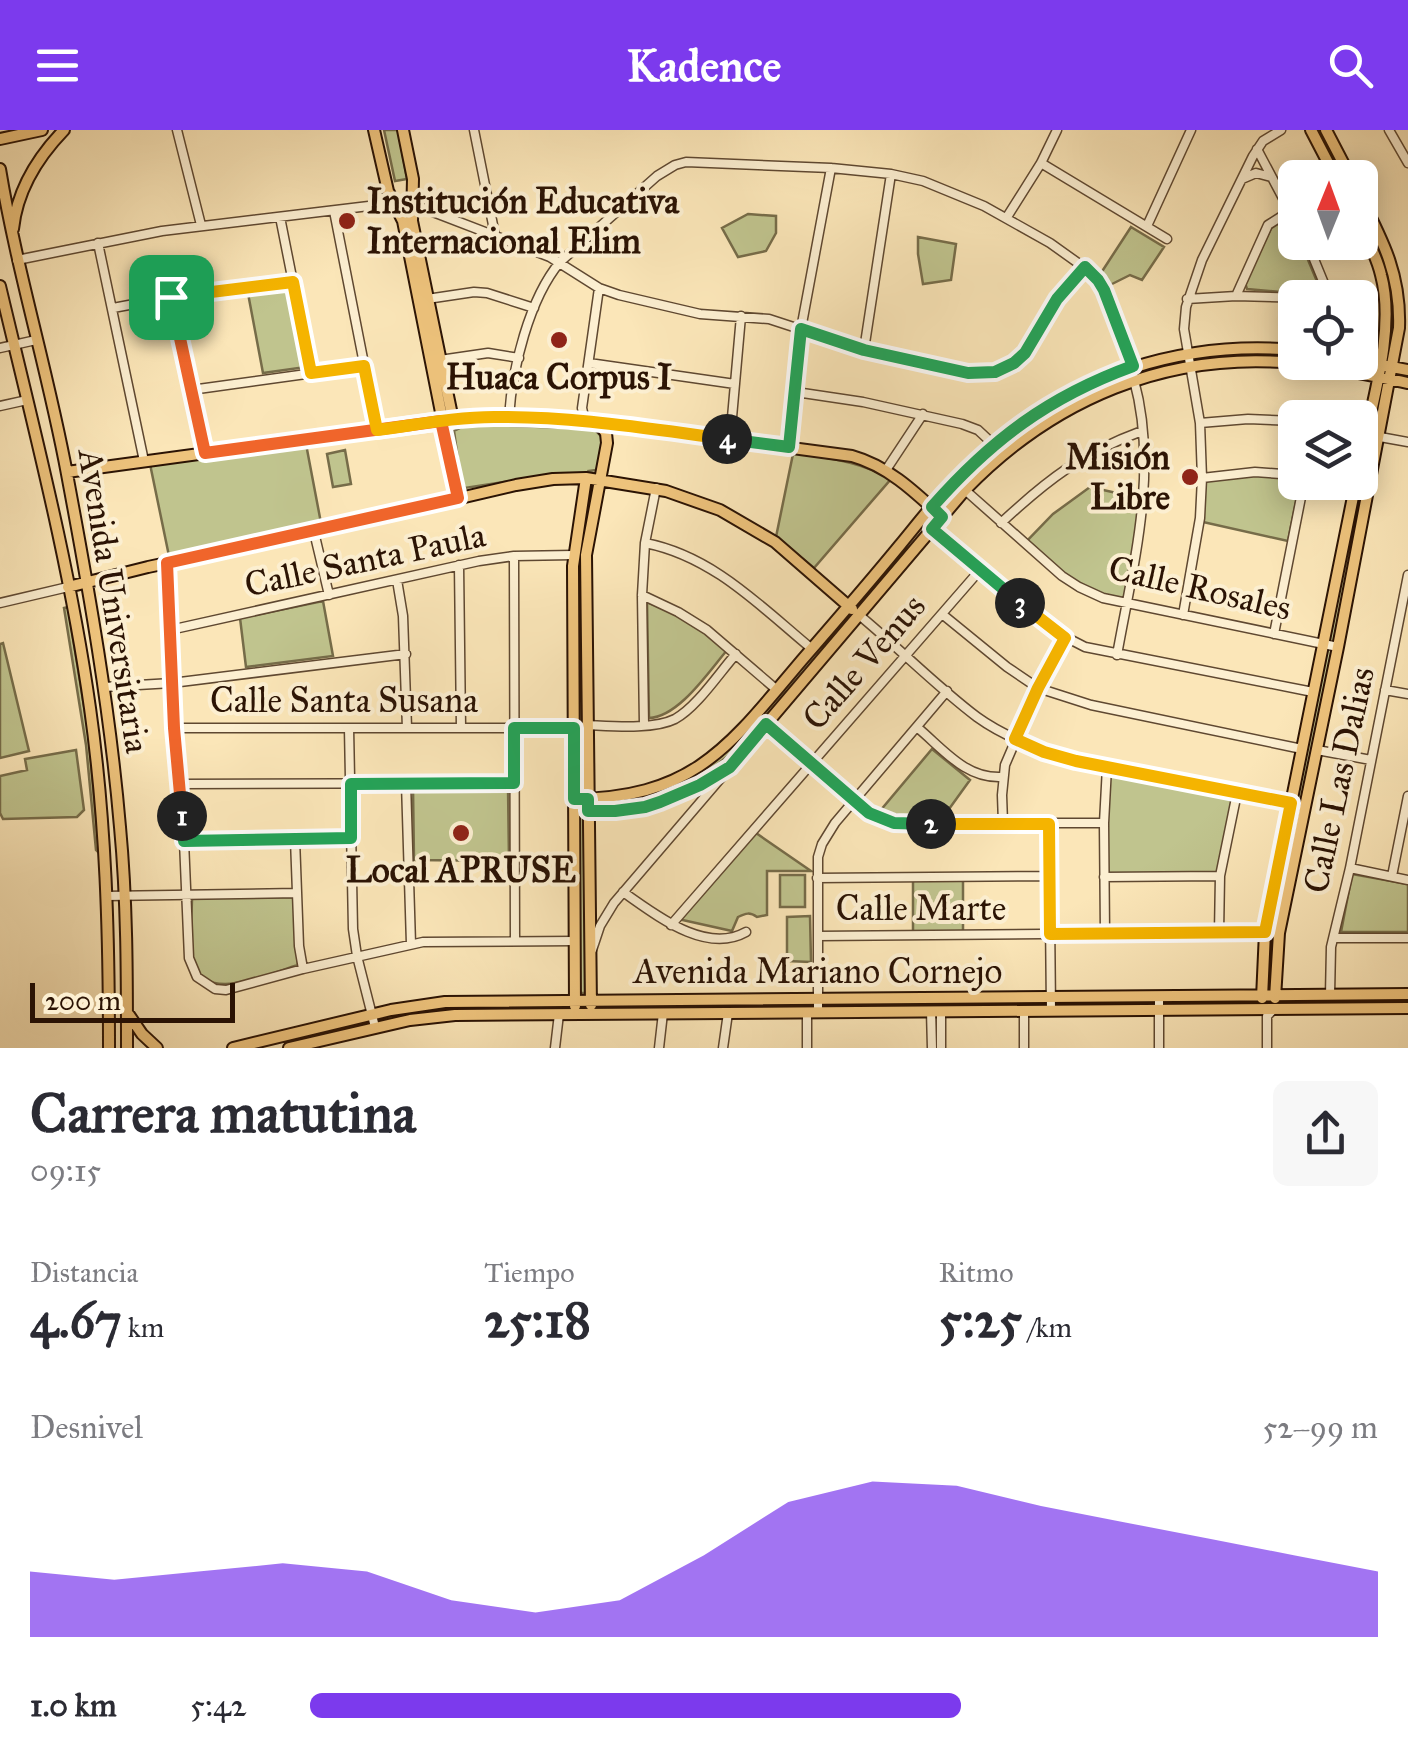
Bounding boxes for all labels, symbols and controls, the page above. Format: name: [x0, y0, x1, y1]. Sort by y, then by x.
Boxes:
icon: menu: [30, 38, 85, 93]
text: Kadence: [627, 38, 781, 93]
icon: search: [1323, 38, 1378, 93]
north arrow: [1278, 160, 1378, 260]
map controls: [1278, 160, 1378, 500]
place label: Institución Educativa Internacional Elim: [367, 180, 680, 263]
marker: Institución Educativa Internacional Elim: [336, 210, 358, 232]
pin: [129, 255, 214, 340]
icon: arrive: [144, 270, 199, 325]
button: locate: [1278, 280, 1378, 380]
marker: Huaca Corpus I: [548, 329, 570, 351]
place label: Huaca Corpus I: [446, 356, 672, 399]
button: layers: [1278, 400, 1378, 500]
pin: 4: [702, 414, 752, 464]
text: 4: [719, 421, 735, 456]
place label: Misión Libre: [1065, 436, 1170, 519]
street label: Avenida Universitaria: [68, 444, 159, 756]
marker: Misión Libre: [1179, 466, 1201, 488]
street label: Calle Santa Paula: [241, 513, 490, 607]
street label: Calle Rosales: [1105, 546, 1295, 630]
pin: 3: [995, 578, 1045, 628]
street label: Calle Venus: [793, 585, 935, 739]
text: 3: [1014, 585, 1026, 620]
street label: Calle Las Dalias: [1294, 663, 1384, 897]
street label: Calle Santa Susana: [210, 679, 478, 722]
pin: 1: [157, 791, 207, 841]
text: 1: [176, 798, 188, 833]
pin: 2: [906, 799, 956, 849]
text: 2: [924, 806, 938, 841]
marker: Local APRUSE: [450, 822, 472, 844]
place label: Local APRUSE: [346, 849, 576, 892]
street label: Calle Marte: [836, 887, 1006, 930]
street label: Avenida Mariano Cornejo: [632, 950, 1002, 993]
scale bar: [30, 978, 235, 1023]
text: 200 m: [45, 983, 121, 1018]
text: Carrera matutina: [30, 1080, 416, 1147]
button: share: [1273, 1081, 1378, 1186]
text: 09:15: [30, 1151, 101, 1190]
text: Distancia: [30, 1255, 138, 1290]
text: Tiempo: [484, 1255, 575, 1290]
text: Ritmo: [939, 1255, 1014, 1290]
text: 4.67: [30, 1290, 122, 1351]
text: 25:18: [484, 1290, 591, 1351]
text: 5:25: [939, 1290, 1022, 1351]
text: km: [122, 1310, 164, 1345]
text: /km: [1022, 1310, 1072, 1345]
text: Desnivel: [30, 1408, 143, 1447]
text: 52–99 m: [1262, 1408, 1378, 1447]
text: 1.0 km: [30, 1686, 117, 1725]
text: 5:42: [190, 1686, 247, 1725]

